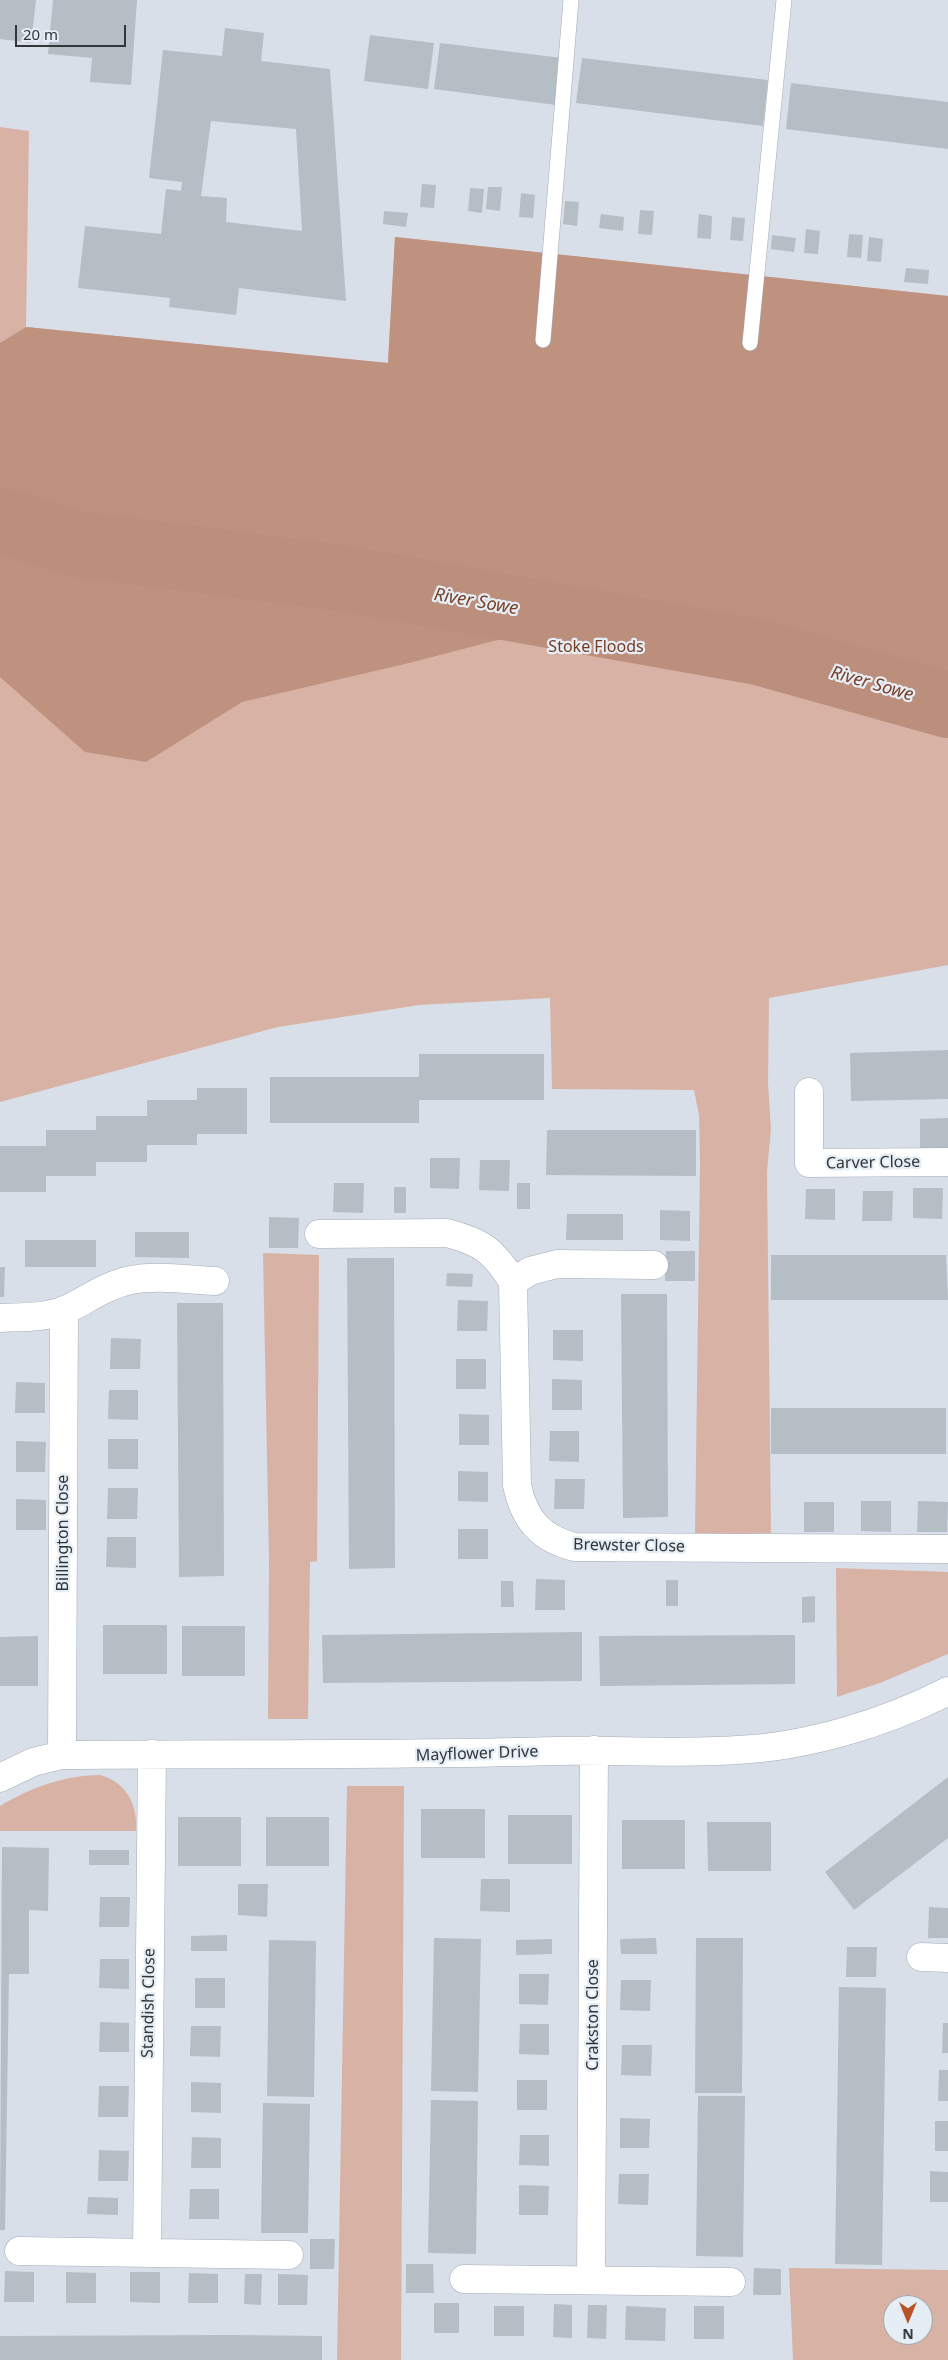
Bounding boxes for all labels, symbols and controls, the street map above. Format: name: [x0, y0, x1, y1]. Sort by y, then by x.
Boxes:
scale bar: [18, 15, 129, 47]
text: 20 m: [23, 24, 58, 44]
water label: River Sowe: [432, 584, 520, 620]
park label: Stoke Floods: [548, 637, 644, 657]
water label: River Sowe: [828, 662, 916, 706]
street label: Carver Close: [826, 1153, 920, 1173]
street label: Billington Close: [53, 1475, 73, 1591]
street label: Brewster Close: [573, 1535, 685, 1557]
street label: Mayflower Drive: [415, 1742, 539, 1766]
street label: Standish Close: [138, 1948, 160, 2058]
street label: Crakston Close: [583, 1959, 603, 2071]
north arrow: [883, 2295, 933, 2345]
text: N: [902, 2325, 914, 2344]

